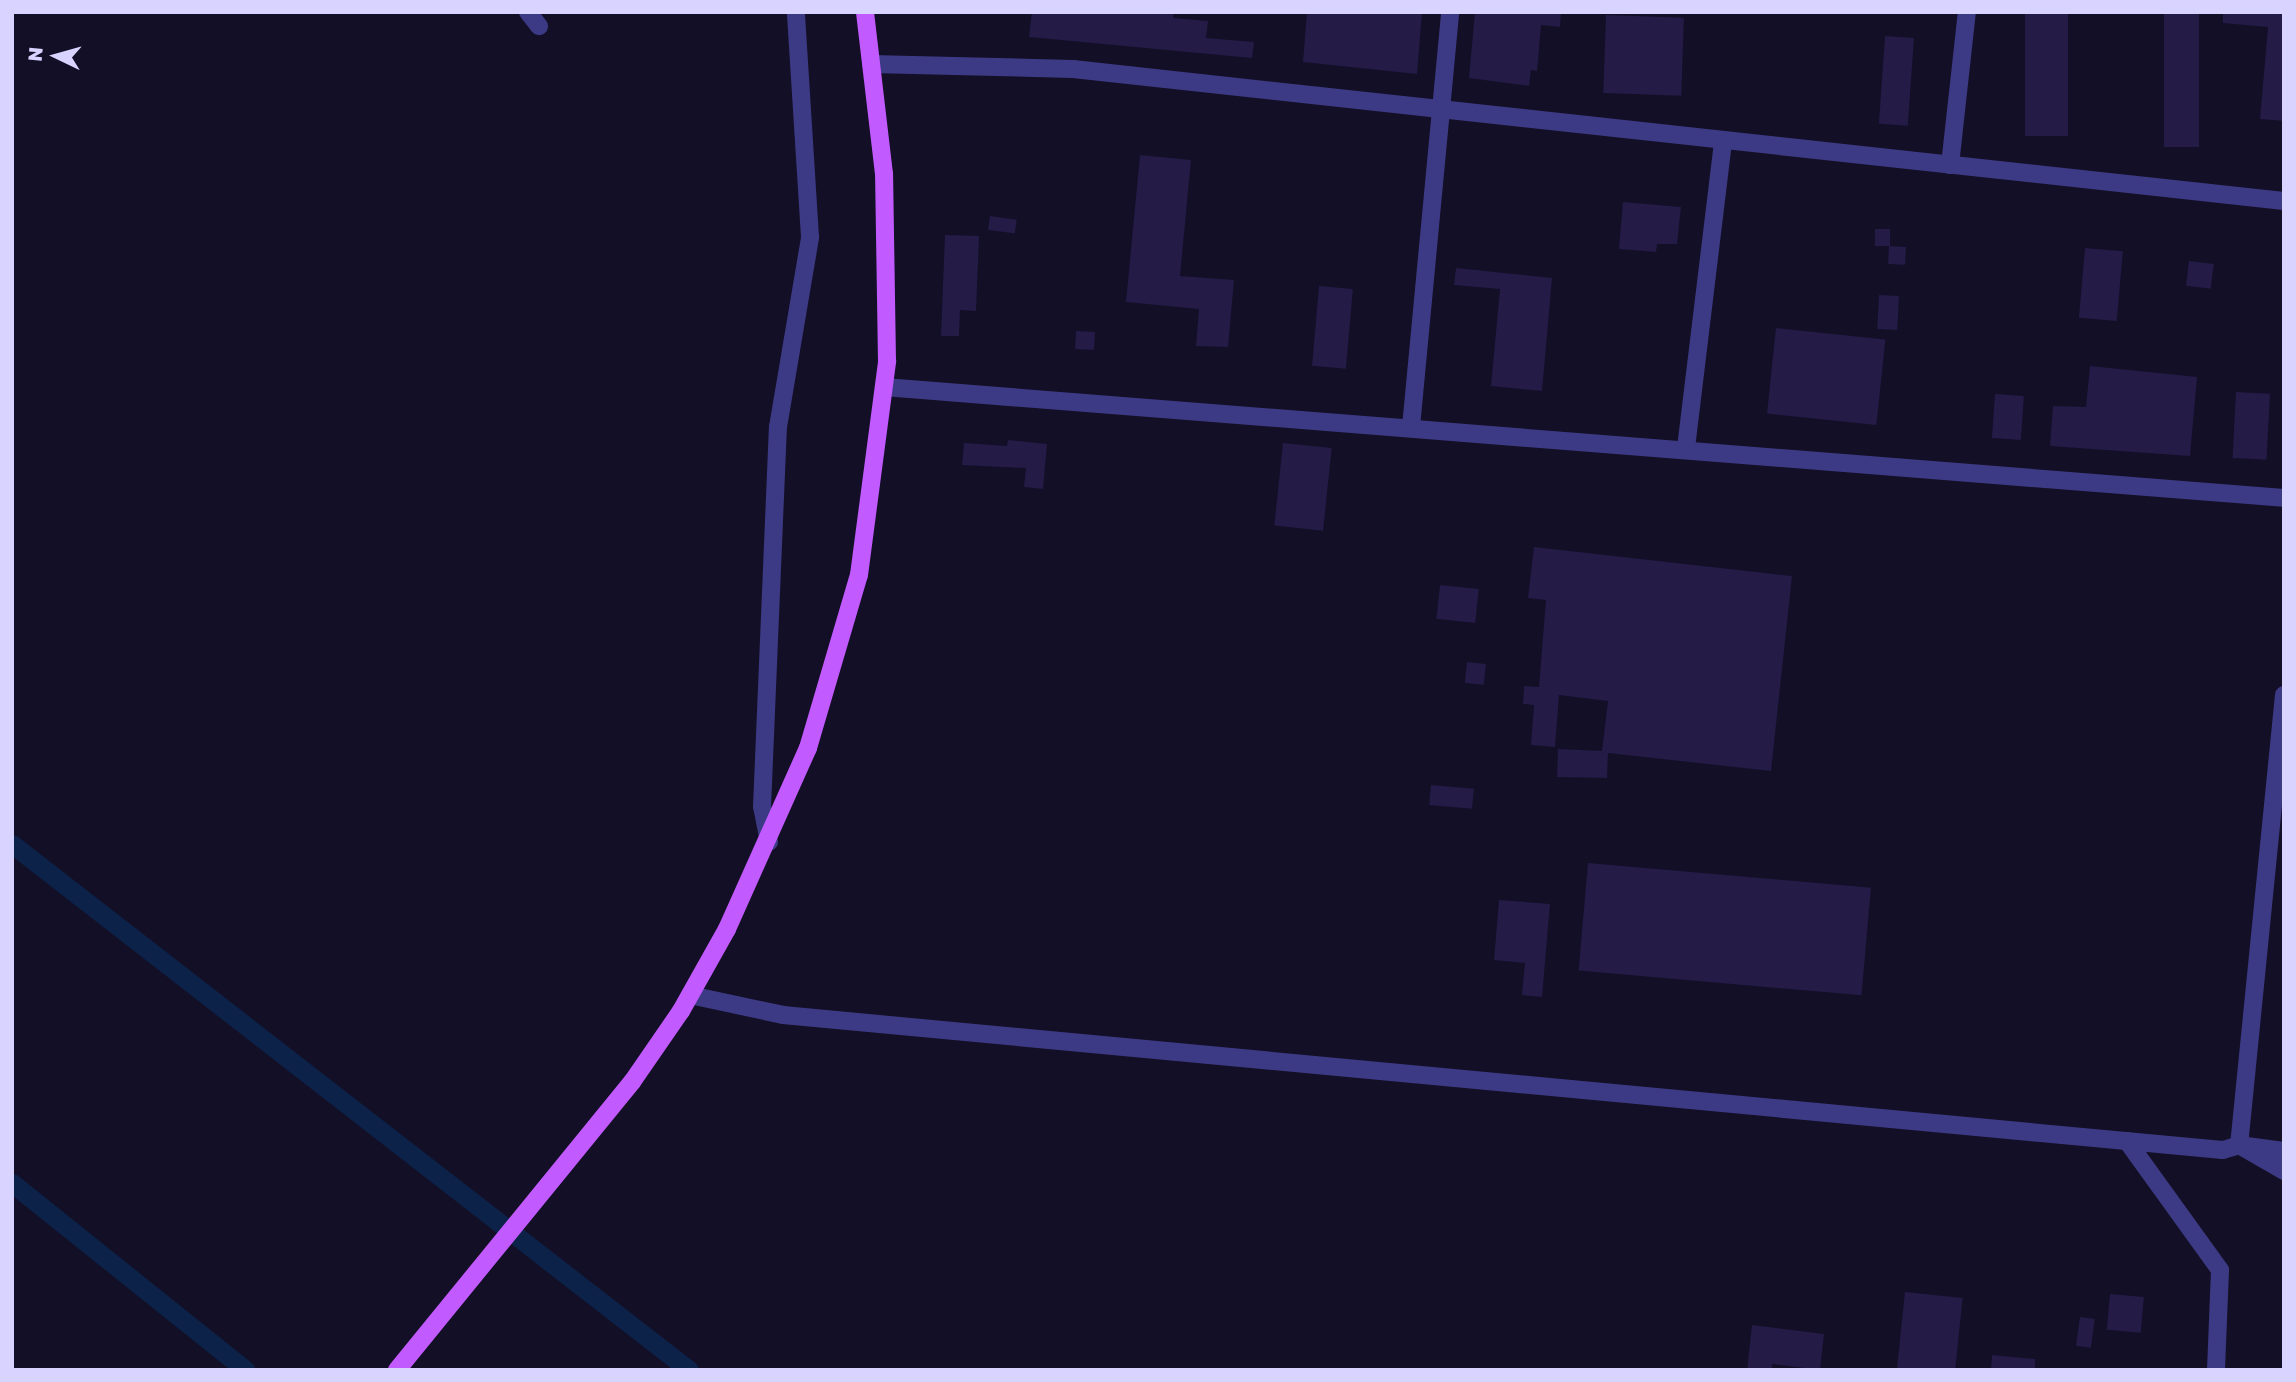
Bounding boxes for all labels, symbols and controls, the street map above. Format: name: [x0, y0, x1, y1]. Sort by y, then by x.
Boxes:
north arrow: [21, 21, 91, 91]
text: N: [22, 46, 47, 62]

